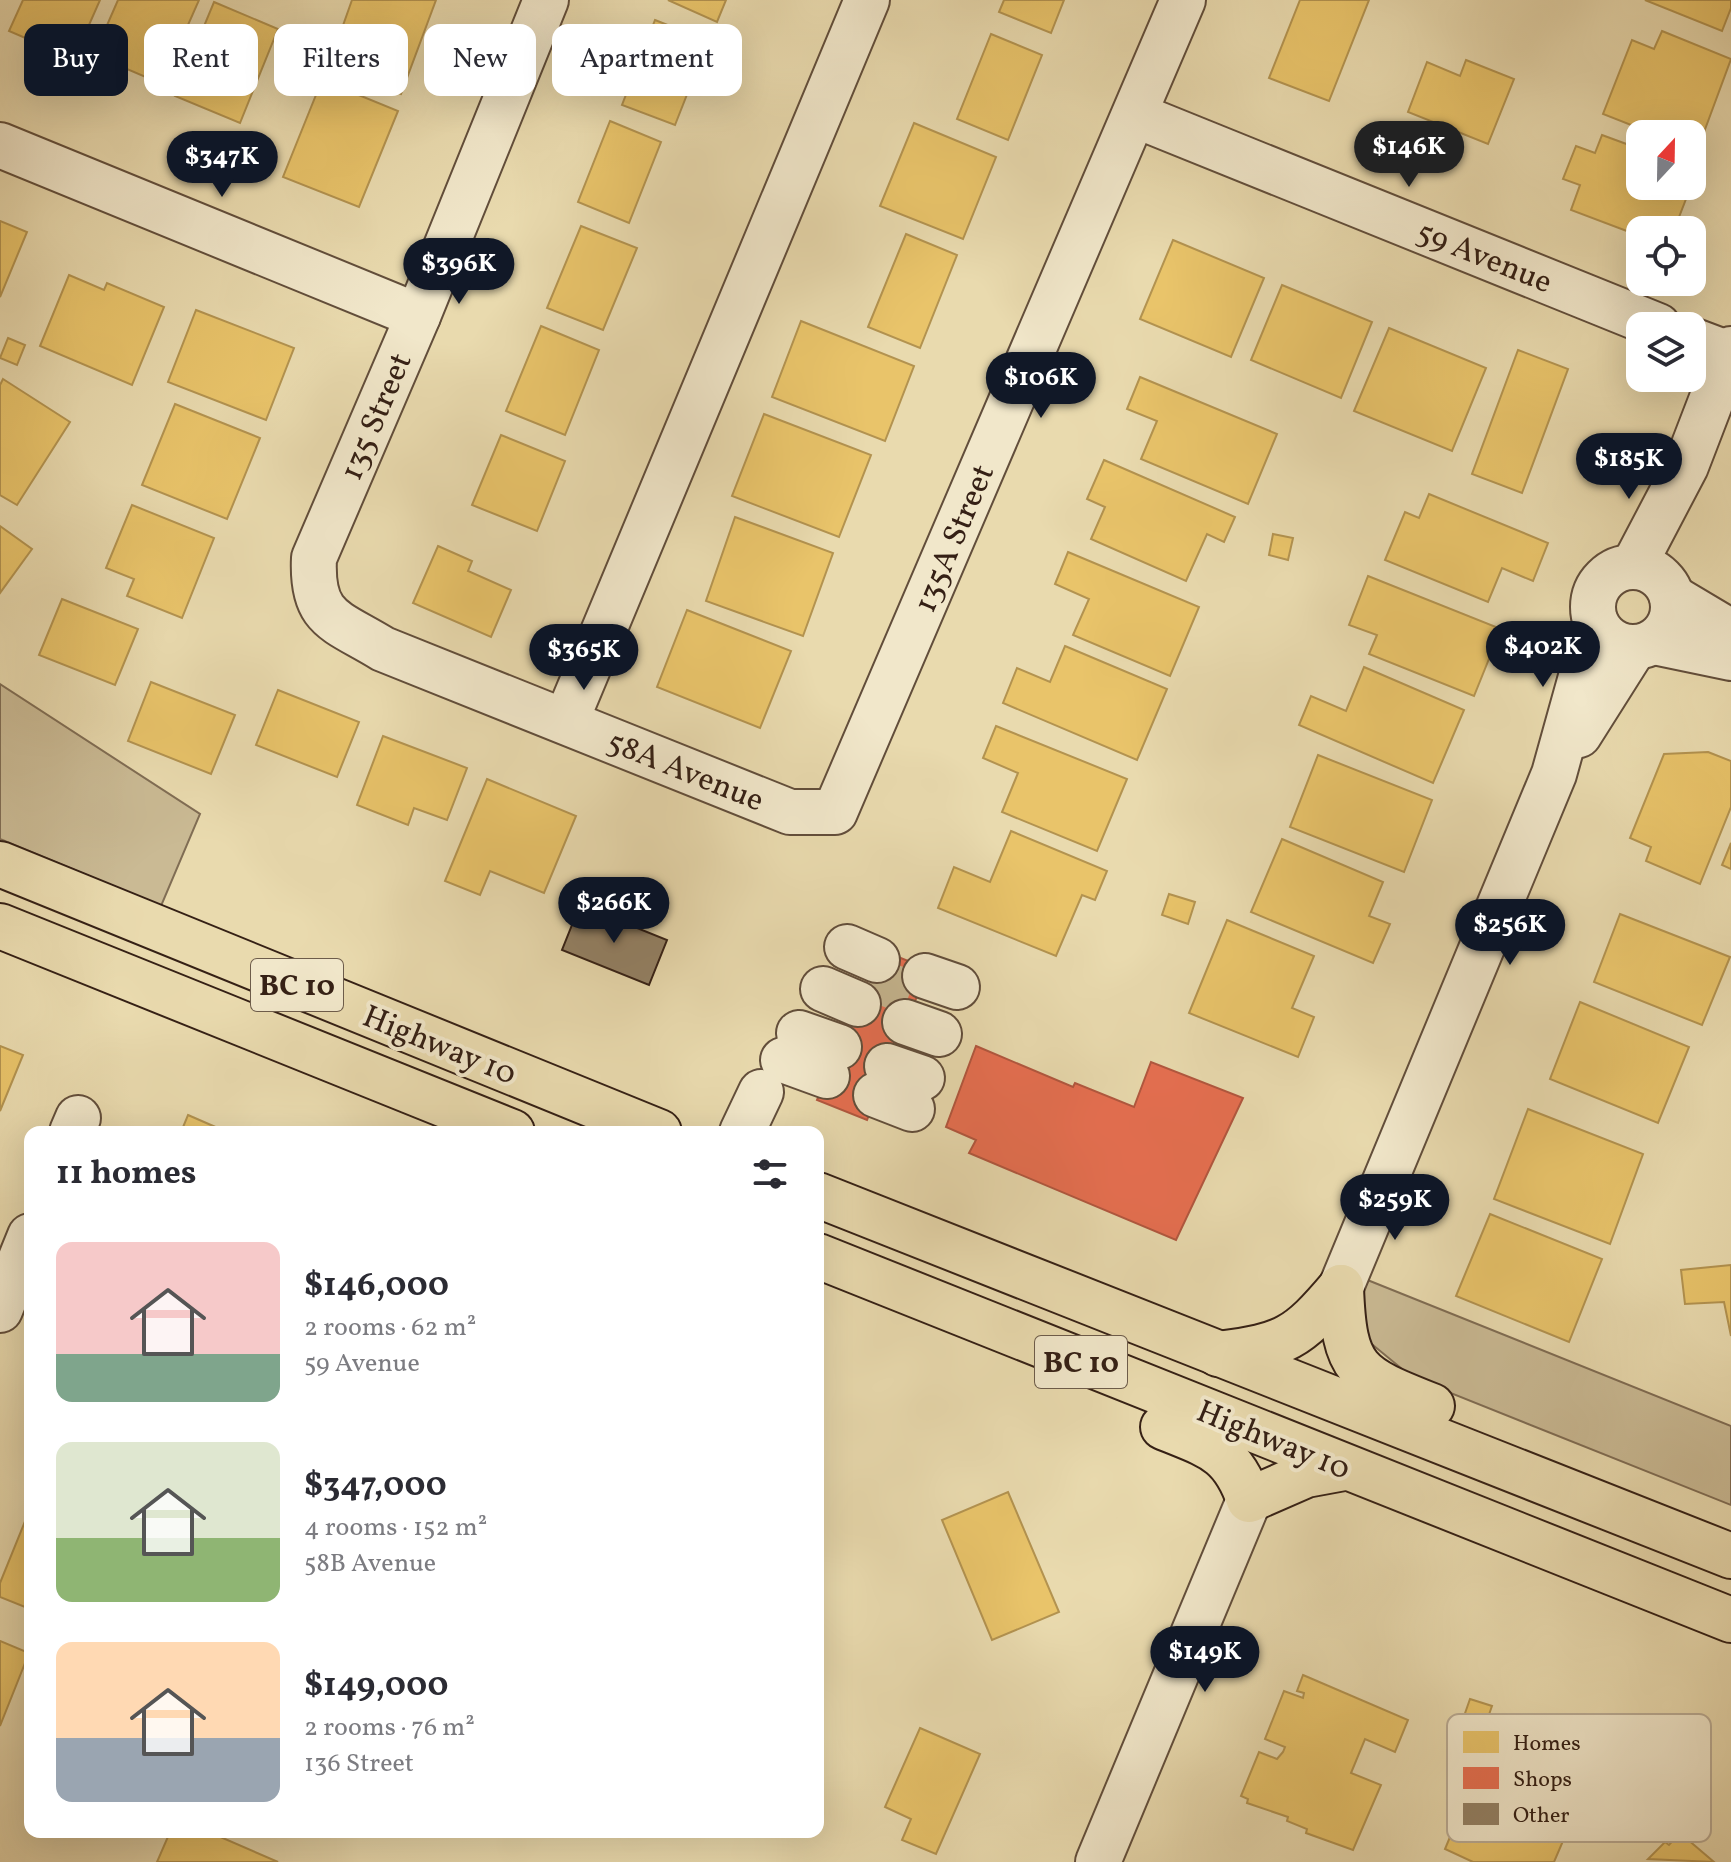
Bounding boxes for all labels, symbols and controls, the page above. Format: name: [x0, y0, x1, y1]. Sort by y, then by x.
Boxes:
chip: Buy: [24, 24, 128, 96]
chip: Rent: [144, 24, 258, 96]
chip: Filters: [274, 24, 408, 96]
chip: New: [424, 24, 536, 96]
chip: Apartment: [552, 24, 742, 96]
north arrow: [1626, 120, 1706, 200]
map controls: [1626, 120, 1706, 392]
pin: $146K: [1353, 121, 1465, 189]
text: $146K: [1372, 129, 1446, 165]
pin: $347K: [166, 131, 278, 199]
text: $347K: [185, 139, 259, 175]
street label: 59 Avenue: [1410, 212, 1558, 306]
button: locate: [1626, 216, 1706, 296]
pin: $396K: [403, 238, 515, 306]
text: $396K: [421, 246, 497, 282]
button: layers: [1626, 312, 1706, 392]
street label: 135 Street: [331, 347, 424, 488]
pin: $106K: [985, 352, 1097, 420]
text: $106K: [1004, 360, 1078, 396]
pin: $185K: [1573, 433, 1685, 501]
text: $185K: [1594, 441, 1664, 477]
street label: 135A Street: [905, 458, 1007, 620]
pin: $402K: [1487, 621, 1599, 689]
pin: $365K: [528, 624, 640, 692]
text: $402K: [1504, 629, 1582, 665]
text: $365K: [547, 632, 621, 668]
street label: 58A Avenue: [600, 721, 770, 824]
pin: $266K: [558, 877, 670, 945]
text: $266K: [576, 885, 652, 921]
pin: $256K: [1454, 899, 1566, 967]
text: $256K: [1473, 907, 1547, 943]
road number: BC 10: [251, 959, 343, 1011]
street label: Highway 10: [356, 996, 522, 1098]
text: 11 homes: [56, 1151, 196, 1198]
icon: filters: [748, 1152, 792, 1196]
pin: $259K: [1339, 1174, 1451, 1242]
text: $259K: [1358, 1182, 1432, 1218]
text: $146,000: [304, 1263, 449, 1310]
icon: home: [120, 1274, 216, 1370]
text: 2 rooms · 62 m²: [304, 1310, 476, 1346]
road number: BC 10: [1035, 1336, 1127, 1388]
text: 59 Avenue: [304, 1346, 420, 1382]
street label: Highway 10: [1190, 1391, 1356, 1493]
text: $347,000: [304, 1463, 447, 1510]
icon: home: [120, 1474, 216, 1570]
text: 4 rooms · 152 m²: [304, 1510, 487, 1546]
text: 58B Avenue: [304, 1546, 436, 1582]
pin: $149K: [1149, 1626, 1261, 1694]
text: $149K: [1168, 1634, 1242, 1670]
text: $149,000: [304, 1663, 448, 1710]
icon: home: [120, 1674, 216, 1770]
text: 2 rooms · 76 m²: [304, 1710, 475, 1746]
legend: [1447, 1714, 1711, 1842]
text: Homes: [1513, 1729, 1581, 1760]
text: 136 Street: [304, 1746, 414, 1782]
text: Shops: [1513, 1765, 1572, 1796]
text: Other: [1513, 1801, 1570, 1832]

